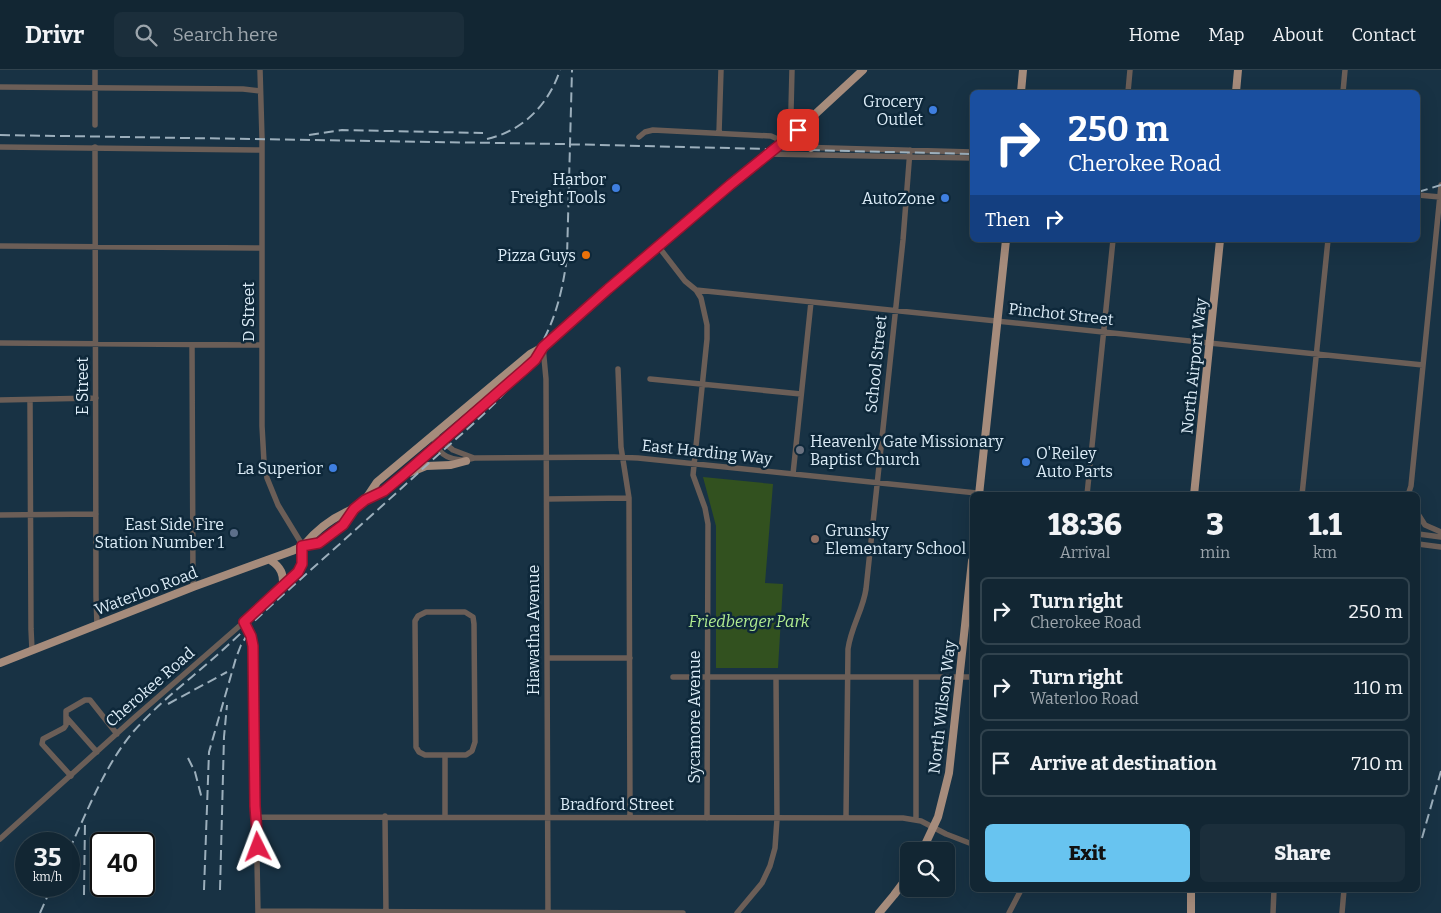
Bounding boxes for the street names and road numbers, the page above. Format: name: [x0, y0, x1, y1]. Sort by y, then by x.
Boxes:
street label: D Street: [239, 282, 258, 342]
street label: North Airport Way: [1177, 297, 1211, 435]
street label: Pinchot Street: [1008, 299, 1115, 329]
street label: School Street: [861, 314, 891, 414]
street label: E Street: [73, 357, 92, 415]
street label: East Harding Way: [641, 436, 774, 468]
street label: Waterloo Road: [92, 562, 201, 619]
street label: Hiawatha Avenue: [524, 565, 543, 695]
street label: North Wilson Way: [924, 639, 960, 775]
street label: Cherokee Road: [102, 643, 199, 731]
street label: Sycamore Avenue: [685, 650, 704, 784]
street label: Bradford Street: [560, 795, 674, 814]

